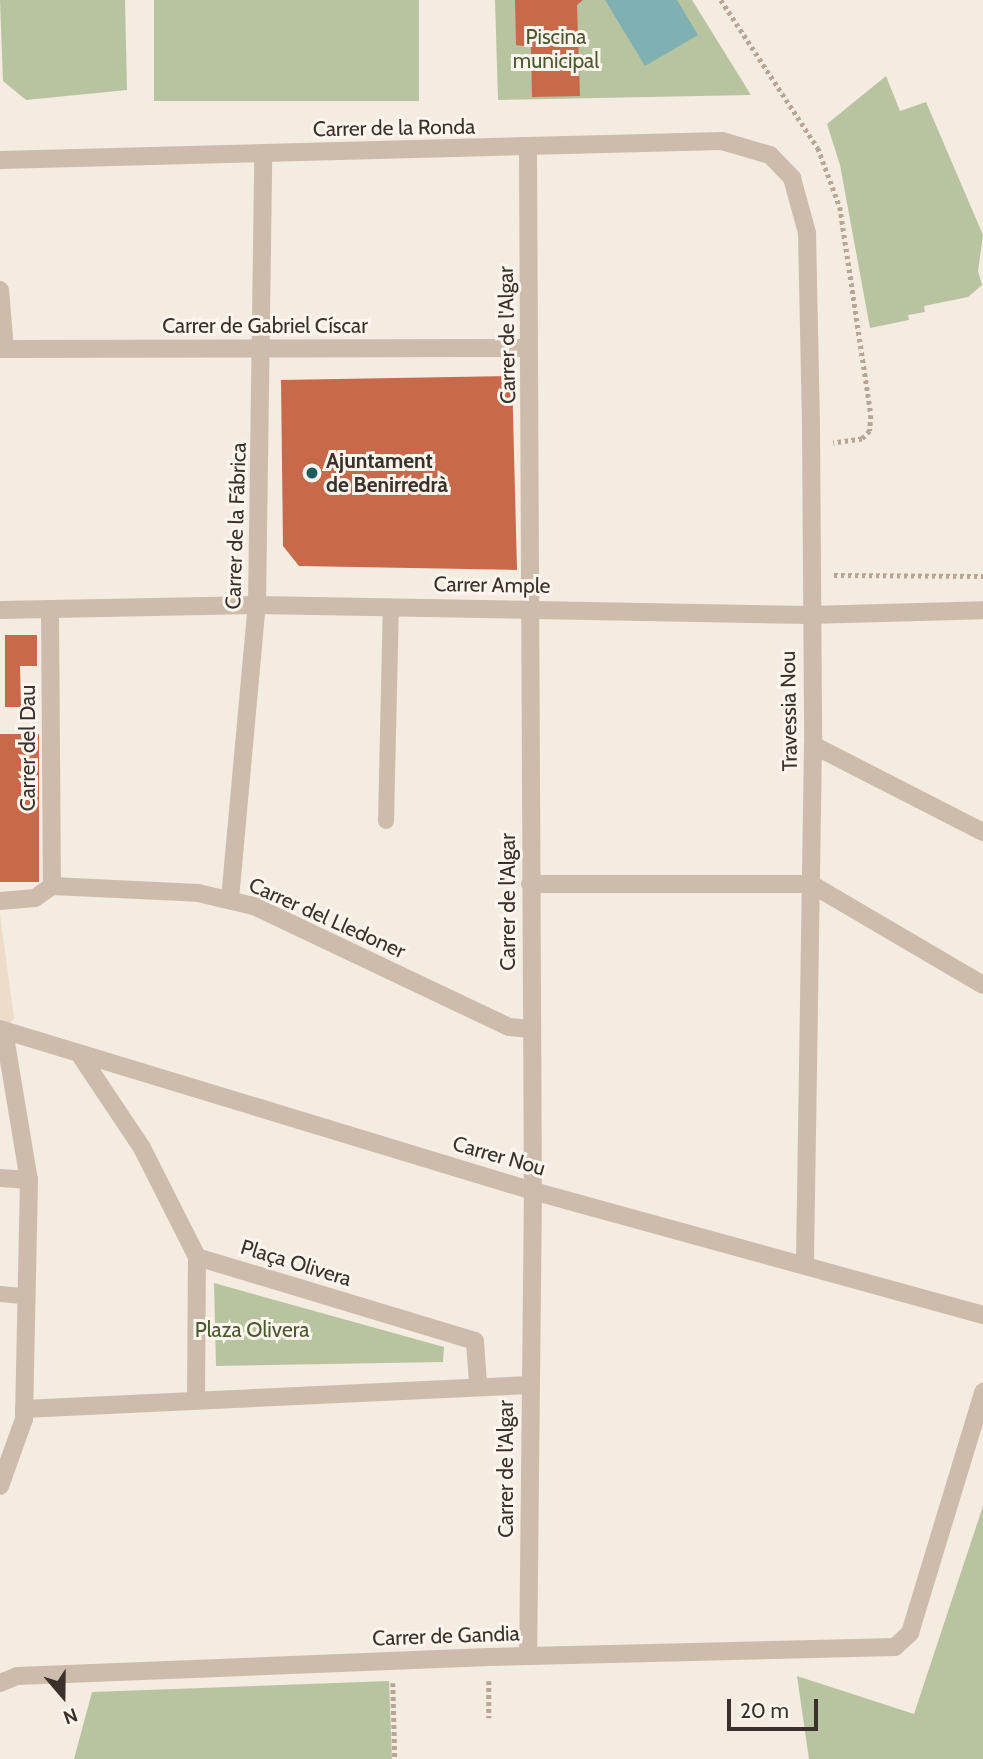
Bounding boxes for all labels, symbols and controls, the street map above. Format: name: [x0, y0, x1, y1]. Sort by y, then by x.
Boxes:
park label: Piscina municipal: [513, 24, 599, 74]
street label: Carrer de la Ronda: [313, 114, 475, 142]
street label: Carrer de l'Algar: [493, 266, 521, 404]
street label: Carrer de Gabriel Císcar: [162, 313, 368, 339]
street label: Carrer de la Fábrica: [220, 442, 252, 610]
place label: Ajuntament de Benirredrà: [326, 448, 448, 498]
marker: Ajuntament de Benirredrà: [304, 465, 320, 481]
street label: Carrer Ample: [433, 571, 551, 599]
street label: Travessia Nou: [775, 651, 803, 771]
street label: Carrer del Dau: [15, 685, 41, 811]
street label: Carrer de l'Algar: [495, 833, 521, 971]
street label: Carrer del Lledoner: [245, 872, 409, 964]
street label: Carrer Nou: [450, 1131, 548, 1181]
street label: Plaça Olivera: [238, 1234, 354, 1292]
park label: Plaza Olivera: [195, 1317, 309, 1343]
street label: Carrer de l'Algar: [493, 1400, 519, 1538]
street label: Carrer de Gandia: [372, 1621, 520, 1651]
north arrow: [28, 1661, 98, 1731]
scale bar: [731, 1686, 822, 1730]
text: 20 m: [740, 1698, 789, 1723]
text: N: [60, 1703, 81, 1729]

